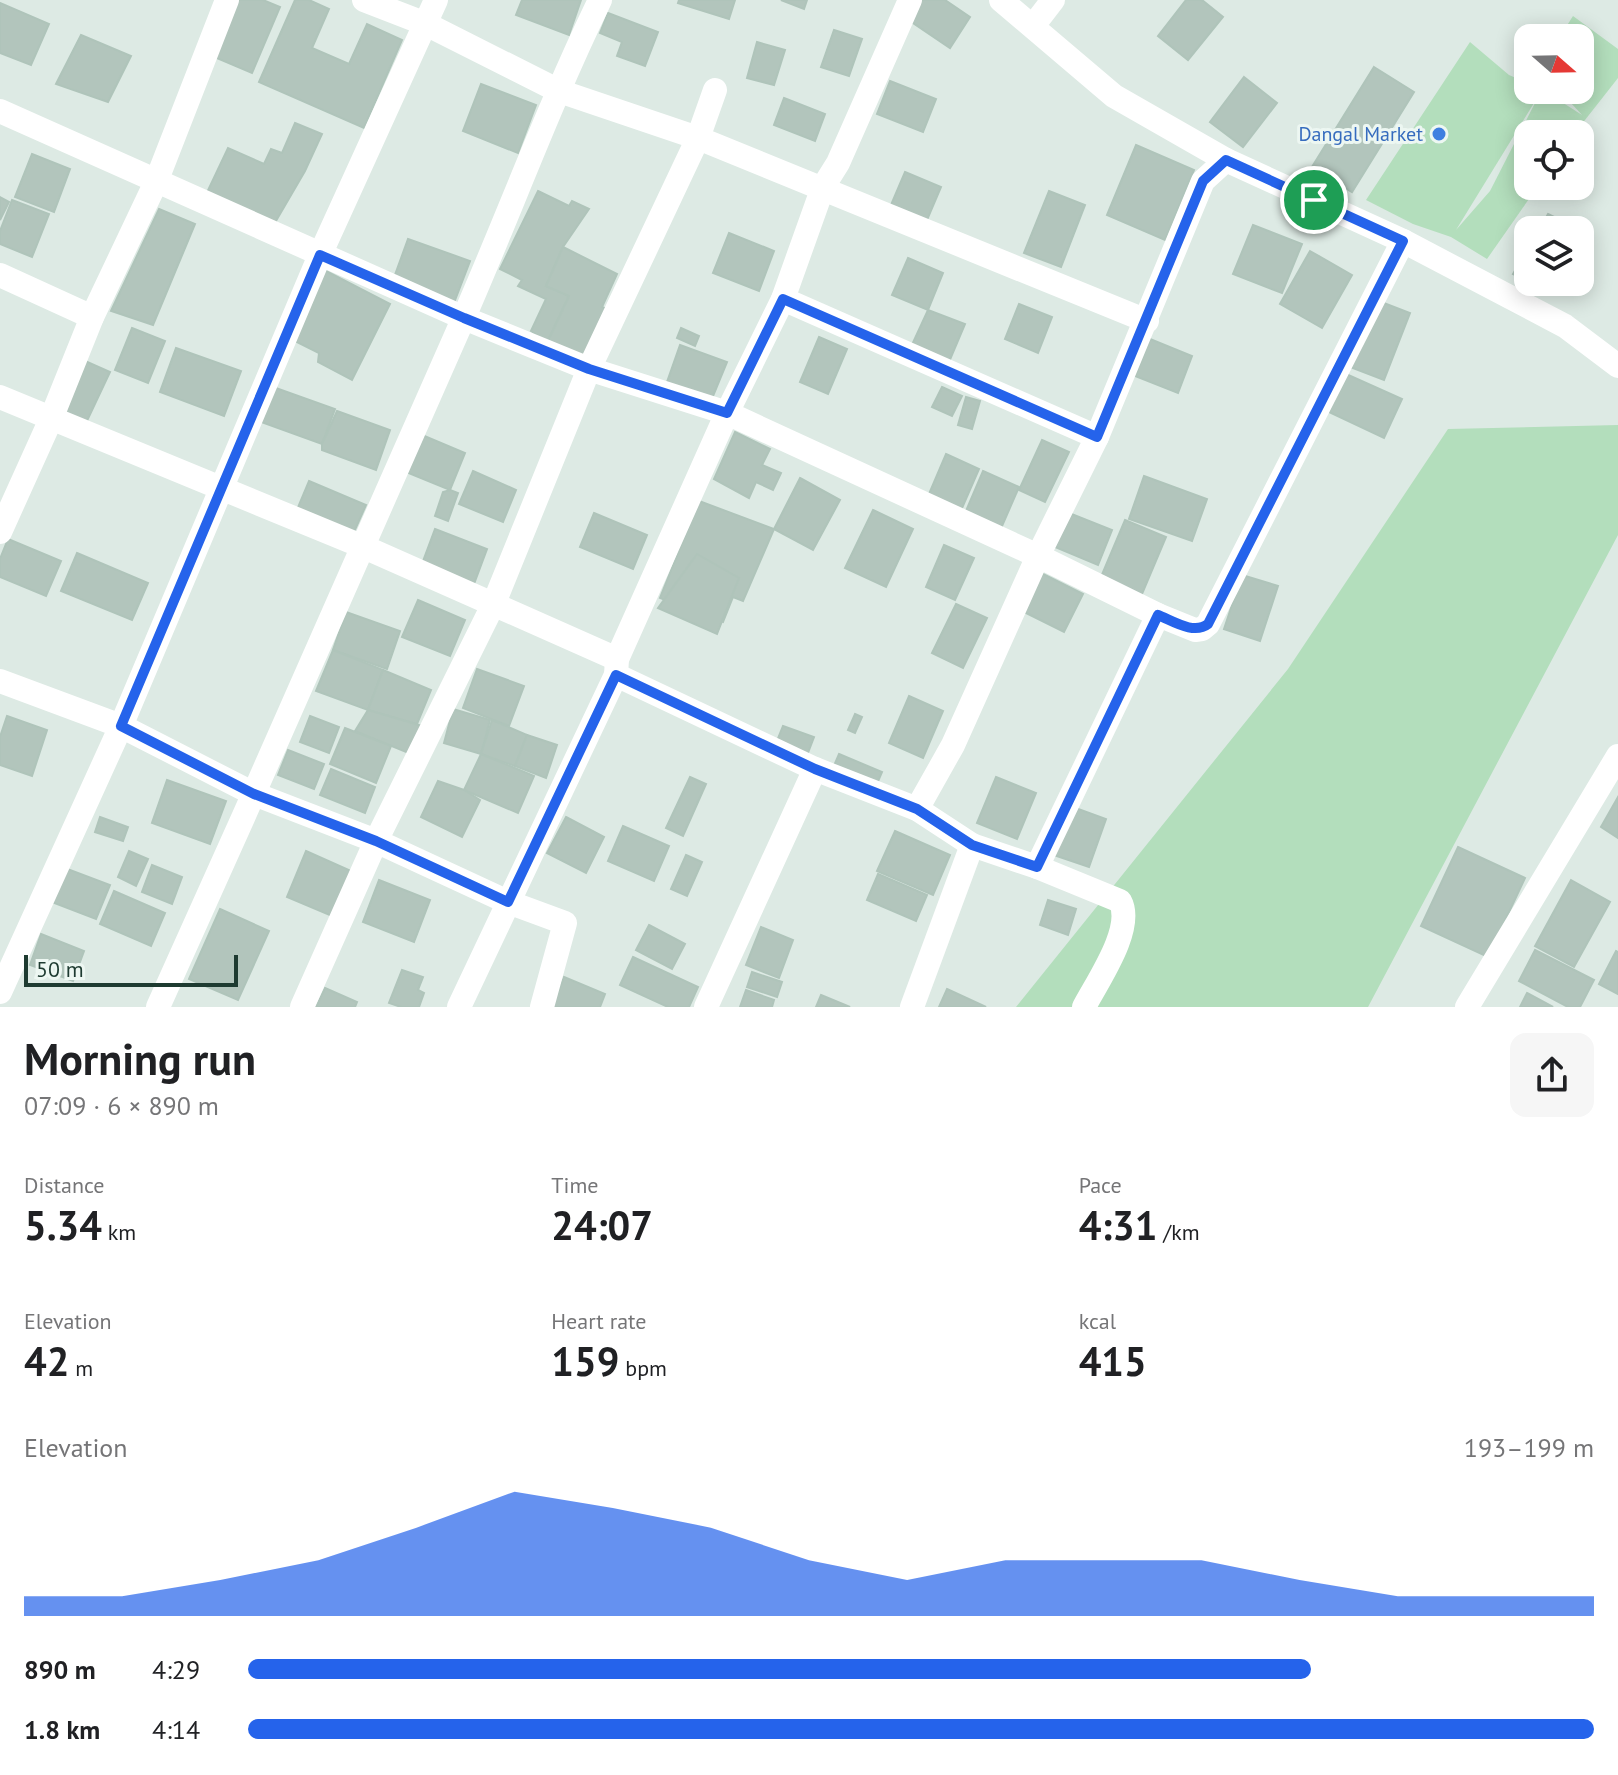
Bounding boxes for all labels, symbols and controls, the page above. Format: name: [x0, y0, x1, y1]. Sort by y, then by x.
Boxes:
north arrow: [1514, 24, 1594, 104]
map controls: [1514, 24, 1594, 296]
button: locate: [1514, 120, 1594, 200]
place label: Dangal Market: [1298, 121, 1423, 147]
marker: Dangal Market: [1430, 125, 1448, 143]
pin: [1280, 166, 1348, 234]
icon: arrive: [1292, 178, 1336, 222]
button: layers: [1514, 216, 1594, 296]
scale bar: [24, 951, 238, 987]
text: 50 m: [36, 955, 84, 983]
text: Morning run: [24, 1030, 256, 1087]
button: share: [1510, 1033, 1594, 1117]
text: 07:09 · 6 × 890 m: [24, 1089, 219, 1122]
text: Distance: [24, 1171, 105, 1199]
text: Time: [551, 1171, 598, 1199]
text: Pace: [1079, 1171, 1122, 1199]
text: 5.34: [24, 1199, 102, 1251]
text: 24:07: [551, 1199, 653, 1251]
text: 4:31: [1079, 1199, 1157, 1251]
text: km: [102, 1218, 136, 1246]
text: /km: [1157, 1218, 1200, 1246]
text: Elevation: [24, 1307, 112, 1335]
text: Heart rate: [551, 1307, 646, 1335]
text: kcal: [1079, 1307, 1116, 1335]
text: 42: [24, 1335, 69, 1387]
text: 159: [551, 1335, 619, 1387]
text: 415: [1079, 1335, 1147, 1387]
text: m: [69, 1354, 93, 1382]
text: bpm: [619, 1354, 667, 1382]
text: Elevation: [24, 1431, 128, 1464]
text: 193–199 m: [1464, 1431, 1594, 1464]
text: 890 m: [24, 1653, 96, 1686]
text: 4:29: [152, 1653, 200, 1686]
text: 1.8 km: [24, 1713, 100, 1746]
text: 4:14: [152, 1713, 200, 1746]

